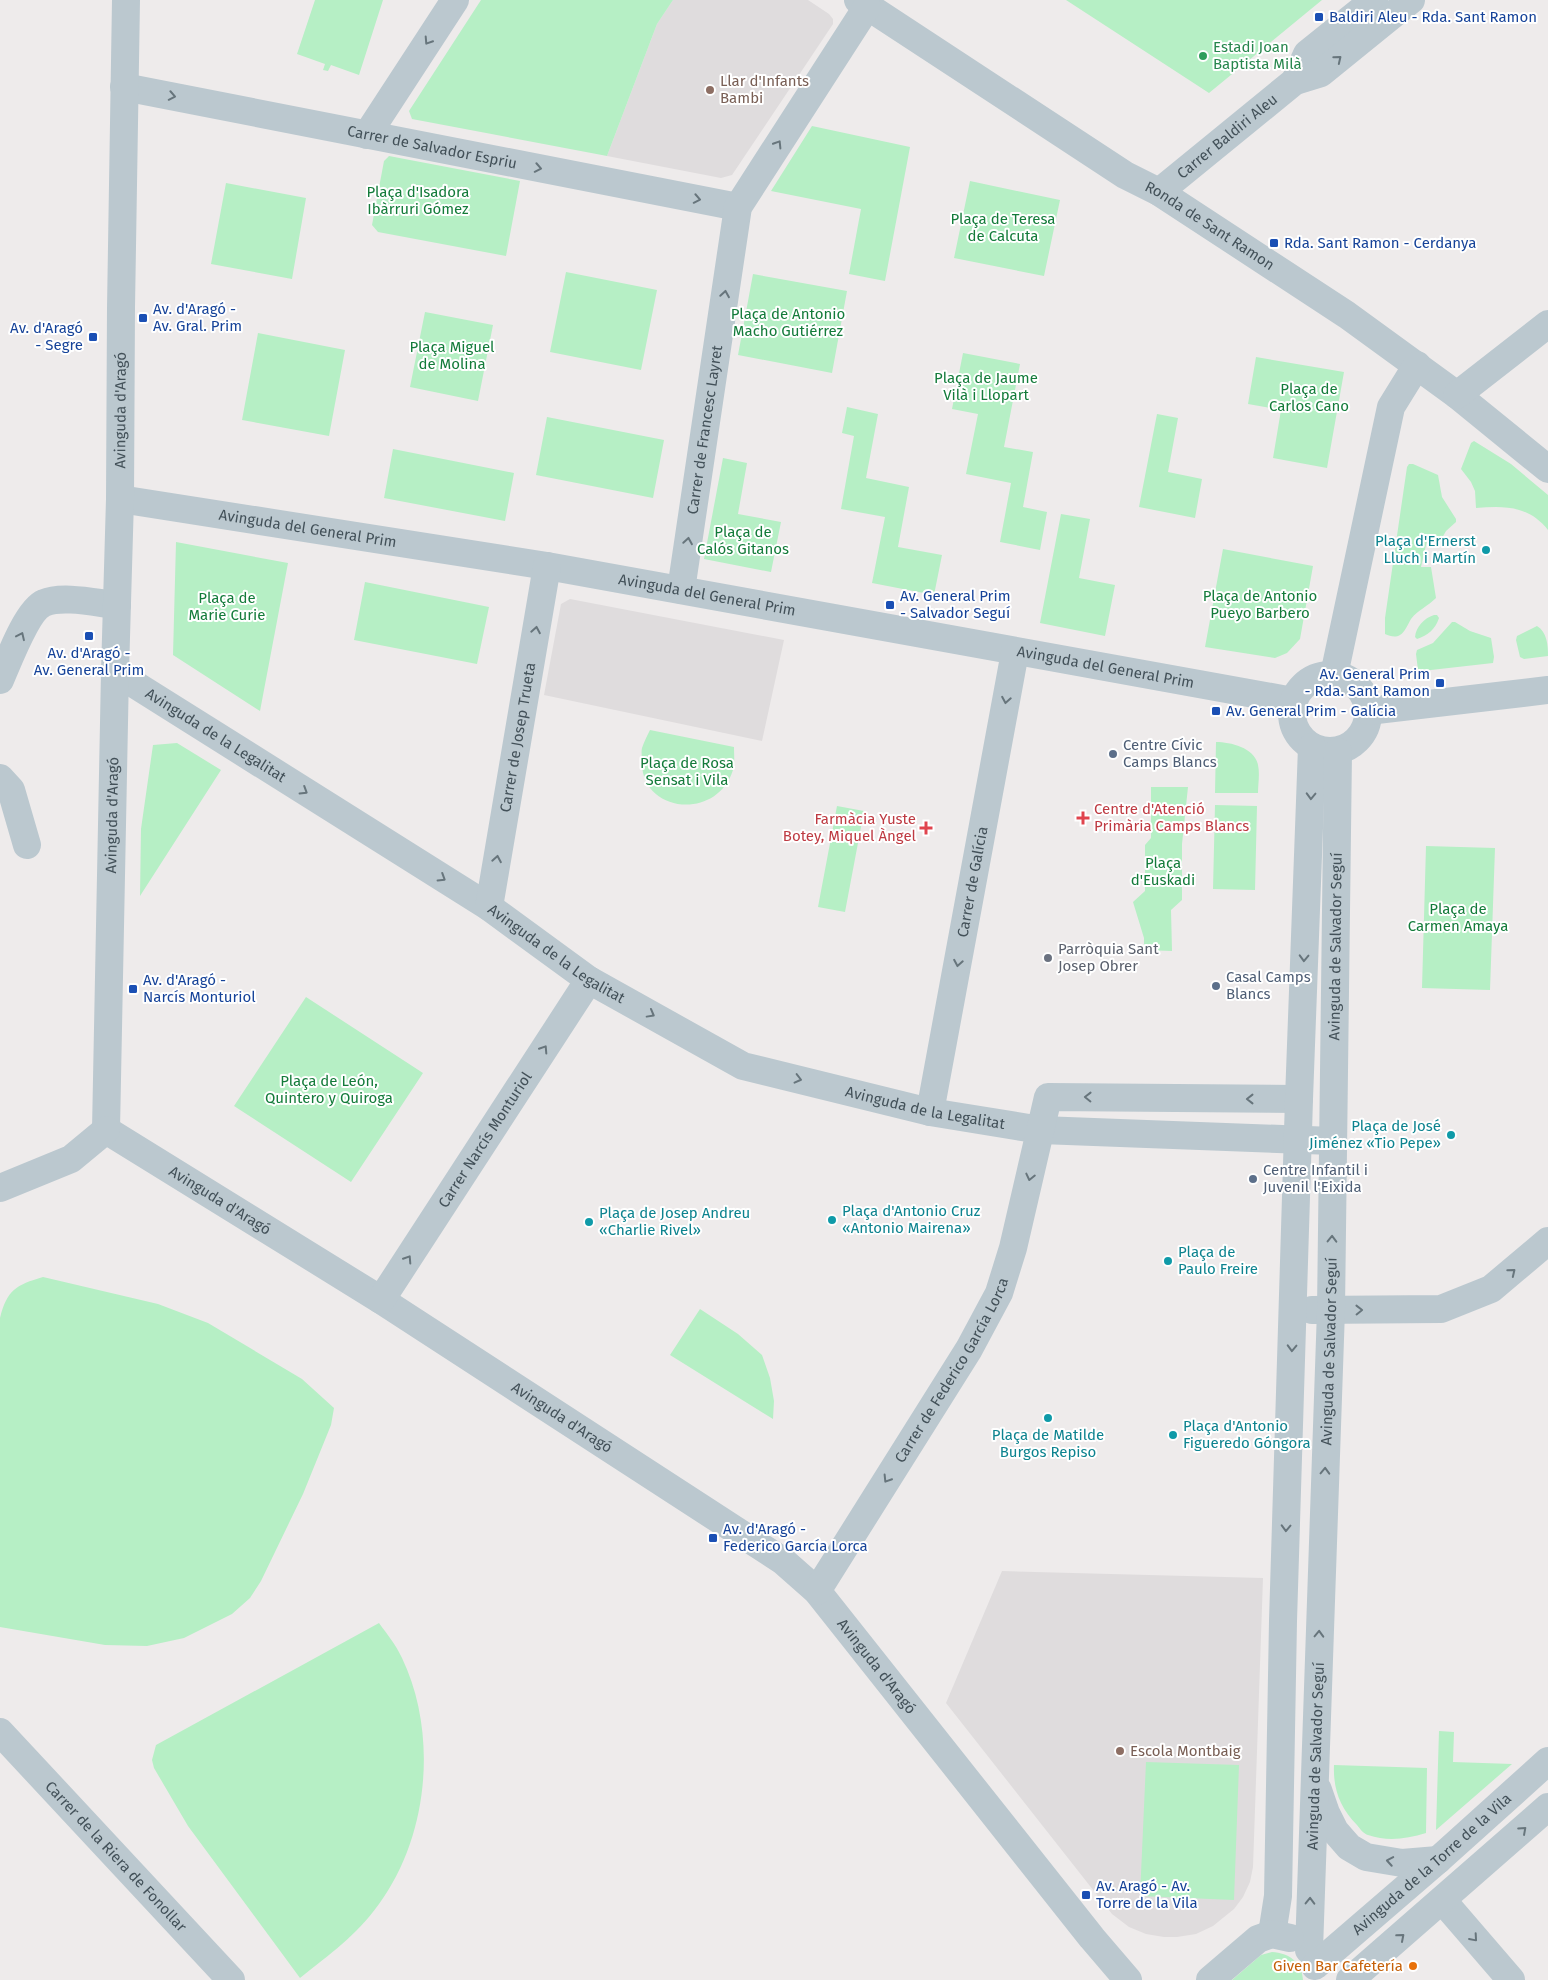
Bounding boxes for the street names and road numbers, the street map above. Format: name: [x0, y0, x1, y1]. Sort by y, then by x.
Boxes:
street label: Carrer Baldiri Aleu: [1173, 90, 1281, 183]
street label: Carrer de Salvador Espriu: [346, 122, 519, 173]
street label: Ronda de Sant Ramon: [1142, 177, 1278, 274]
street label: Carrer de Francesc Layret: [683, 343, 726, 515]
street label: Avinguda d'Aragó: [111, 352, 130, 469]
street label: Avinguda del General Prim: [218, 506, 398, 551]
street label: Avinguda del General Prim: [617, 570, 797, 620]
street label: Avinguda del General Prim: [1016, 642, 1196, 692]
street label: Carrer de Josep Trueta: [496, 661, 539, 814]
street label: Avinguda de la Legalitat: [142, 684, 290, 786]
street label: Avinguda d'Aragó: [102, 757, 122, 874]
street label: Carrer de Galícia: [953, 825, 992, 939]
street label: Avinguda de Salvador Seguí: [1325, 852, 1346, 1041]
street label: Avinguda de la Legalitat: [485, 900, 629, 1008]
street label: Carrer Narcís Monturiol: [434, 1068, 536, 1211]
street label: Avinguda de la Legalitat: [844, 1083, 1007, 1133]
street label: Avinguda d'Aragó: [166, 1162, 274, 1239]
street label: Avinguda de Salvador Seguí: [1317, 1257, 1341, 1446]
street label: Carrer de Federico García Lorca: [891, 1276, 1012, 1466]
street label: Avinguda d'Aragó: [508, 1378, 616, 1457]
street label: Avinguda d'Aragó: [833, 1615, 920, 1718]
street label: Avinguda de Salvador Seguí: [1303, 1662, 1328, 1850]
street label: Carrer de la Riera de Fonollar: [41, 1777, 190, 1936]
street label: Avinguda de la Torre de la Vila: [1349, 1789, 1515, 1939]

